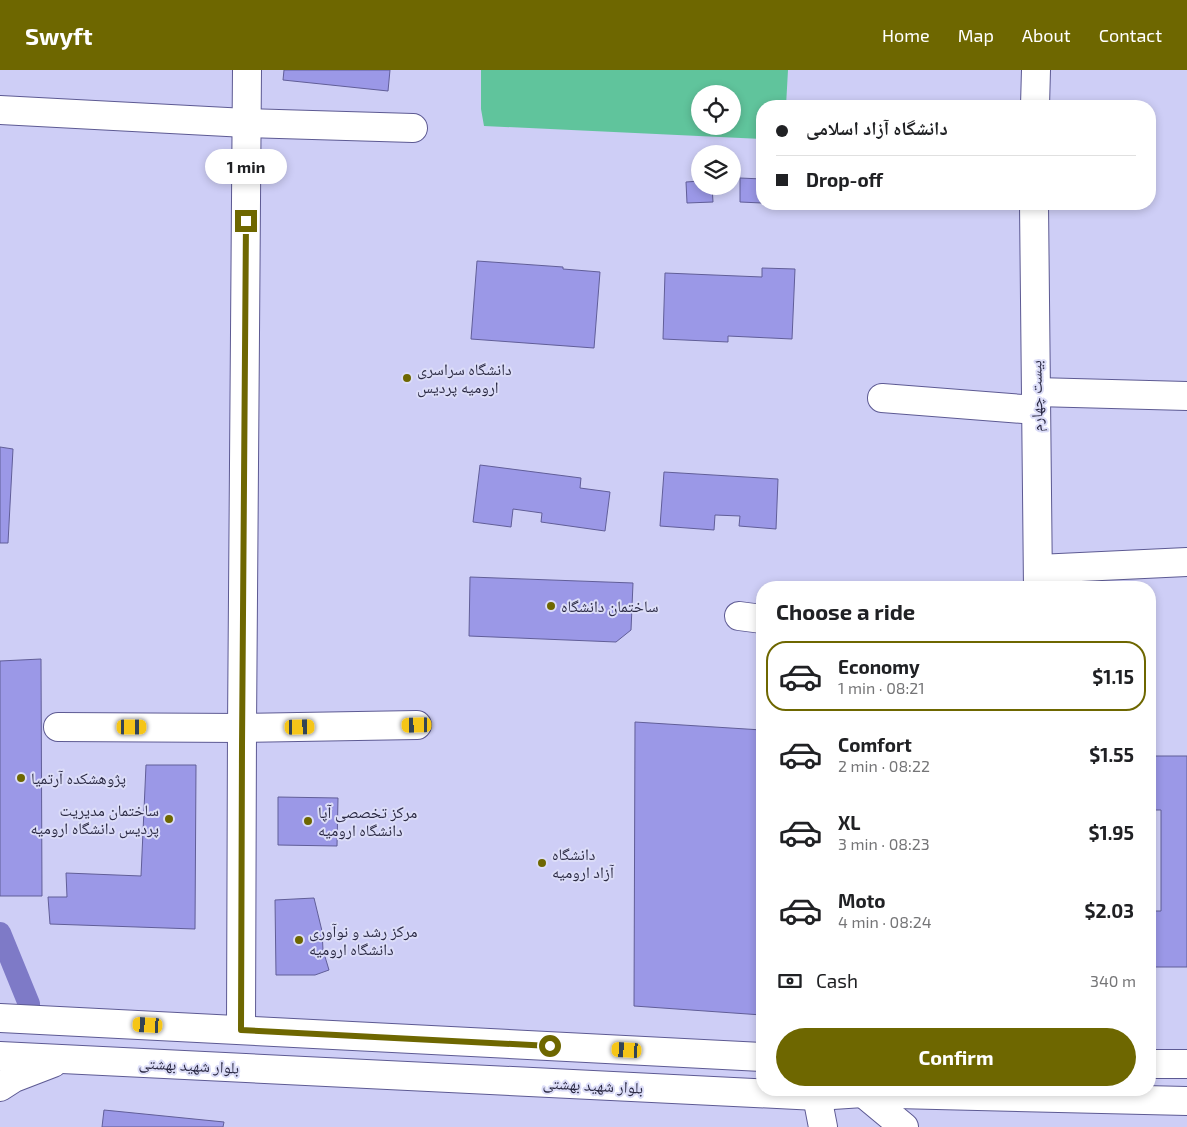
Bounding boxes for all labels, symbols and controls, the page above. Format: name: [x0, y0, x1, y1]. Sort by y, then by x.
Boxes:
text: Swyft: [25, 21, 93, 50]
text: Home: [882, 24, 930, 46]
text: Map: [958, 24, 994, 46]
text: About: [1022, 24, 1071, 46]
text: Contact: [1099, 24, 1162, 46]
map controls: [691, 85, 741, 195]
button: locate: [691, 85, 741, 135]
text: دانشگاه آزاد اسلامی: [806, 116, 948, 139]
button: layers: [691, 145, 741, 195]
callout: 1 min: [205, 148, 287, 184]
text: 1 min: [227, 157, 265, 176]
text: Drop-off: [806, 168, 883, 191]
route end: [235, 210, 257, 232]
place label: دانشگاه سراسری ارومیه پردیس: [417, 359, 512, 398]
street label: بیست چهارم: [1025, 360, 1048, 432]
marker: دانشگاه سراسری ارومیه پردیس: [401, 372, 413, 384]
place label: ساختمان دانشگاه: [561, 596, 658, 617]
text: Choose a ride: [776, 598, 915, 624]
marker: ساختمان دانشگاه: [545, 600, 557, 612]
icon: car: [778, 654, 823, 699]
text: Economy: [838, 655, 920, 678]
text: $1.15: [1092, 665, 1134, 688]
text: 1 min · 08:21: [838, 678, 925, 697]
car: [401, 717, 432, 733]
car: [284, 719, 315, 735]
car: [117, 720, 147, 735]
icon: car: [778, 732, 823, 777]
text: Comfort: [838, 733, 912, 756]
text: $1.55: [1089, 743, 1134, 766]
text: 2 min · 08:22: [838, 756, 930, 775]
place label: پژوهشکده آرتمیا: [31, 768, 126, 788]
marker: پژوهشکده آرتمیا: [15, 772, 27, 784]
place label: ساختمان مدیریت پردیس دانشگاه ارومیه: [30, 800, 159, 839]
place label: مرکز تخصصی آپا دانشگاه ارومیه: [318, 802, 417, 840]
icon: car: [778, 810, 823, 855]
text: XL: [838, 811, 860, 834]
marker: ساختمان مدیریت پردیس دانشگاه ارومیه: [163, 813, 175, 825]
marker: مرکز تخصصی آپا دانشگاه ارومیه: [302, 815, 314, 827]
text: $1.95: [1088, 821, 1134, 844]
text: 3 min · 08:23: [838, 834, 930, 853]
place label: دانشگاه آزاد ارومیه: [552, 844, 615, 882]
marker: دانشگاه آزاد ارومیه: [536, 857, 548, 869]
icon: car: [778, 888, 823, 933]
text: Moto: [838, 889, 886, 912]
text: $2.03: [1085, 899, 1134, 922]
text: 4 min · 08:24: [838, 912, 932, 931]
place label: مرکز رشد و نوآوری دانشگاه ارومیه: [309, 921, 418, 959]
marker: مرکز رشد و نوآوری دانشگاه ارومیه: [293, 934, 305, 946]
icon: cash: [776, 967, 804, 995]
text: Cash: [816, 969, 858, 992]
text: 340 m: [1090, 971, 1136, 990]
car: [132, 1017, 163, 1033]
button: Confirm: [776, 1028, 1136, 1086]
route start: [539, 1035, 561, 1057]
car: [611, 1042, 642, 1058]
street label: بلوار شهید بهشتی: [138, 1052, 240, 1079]
street label: بلوار شهید بهشتی: [542, 1072, 644, 1099]

